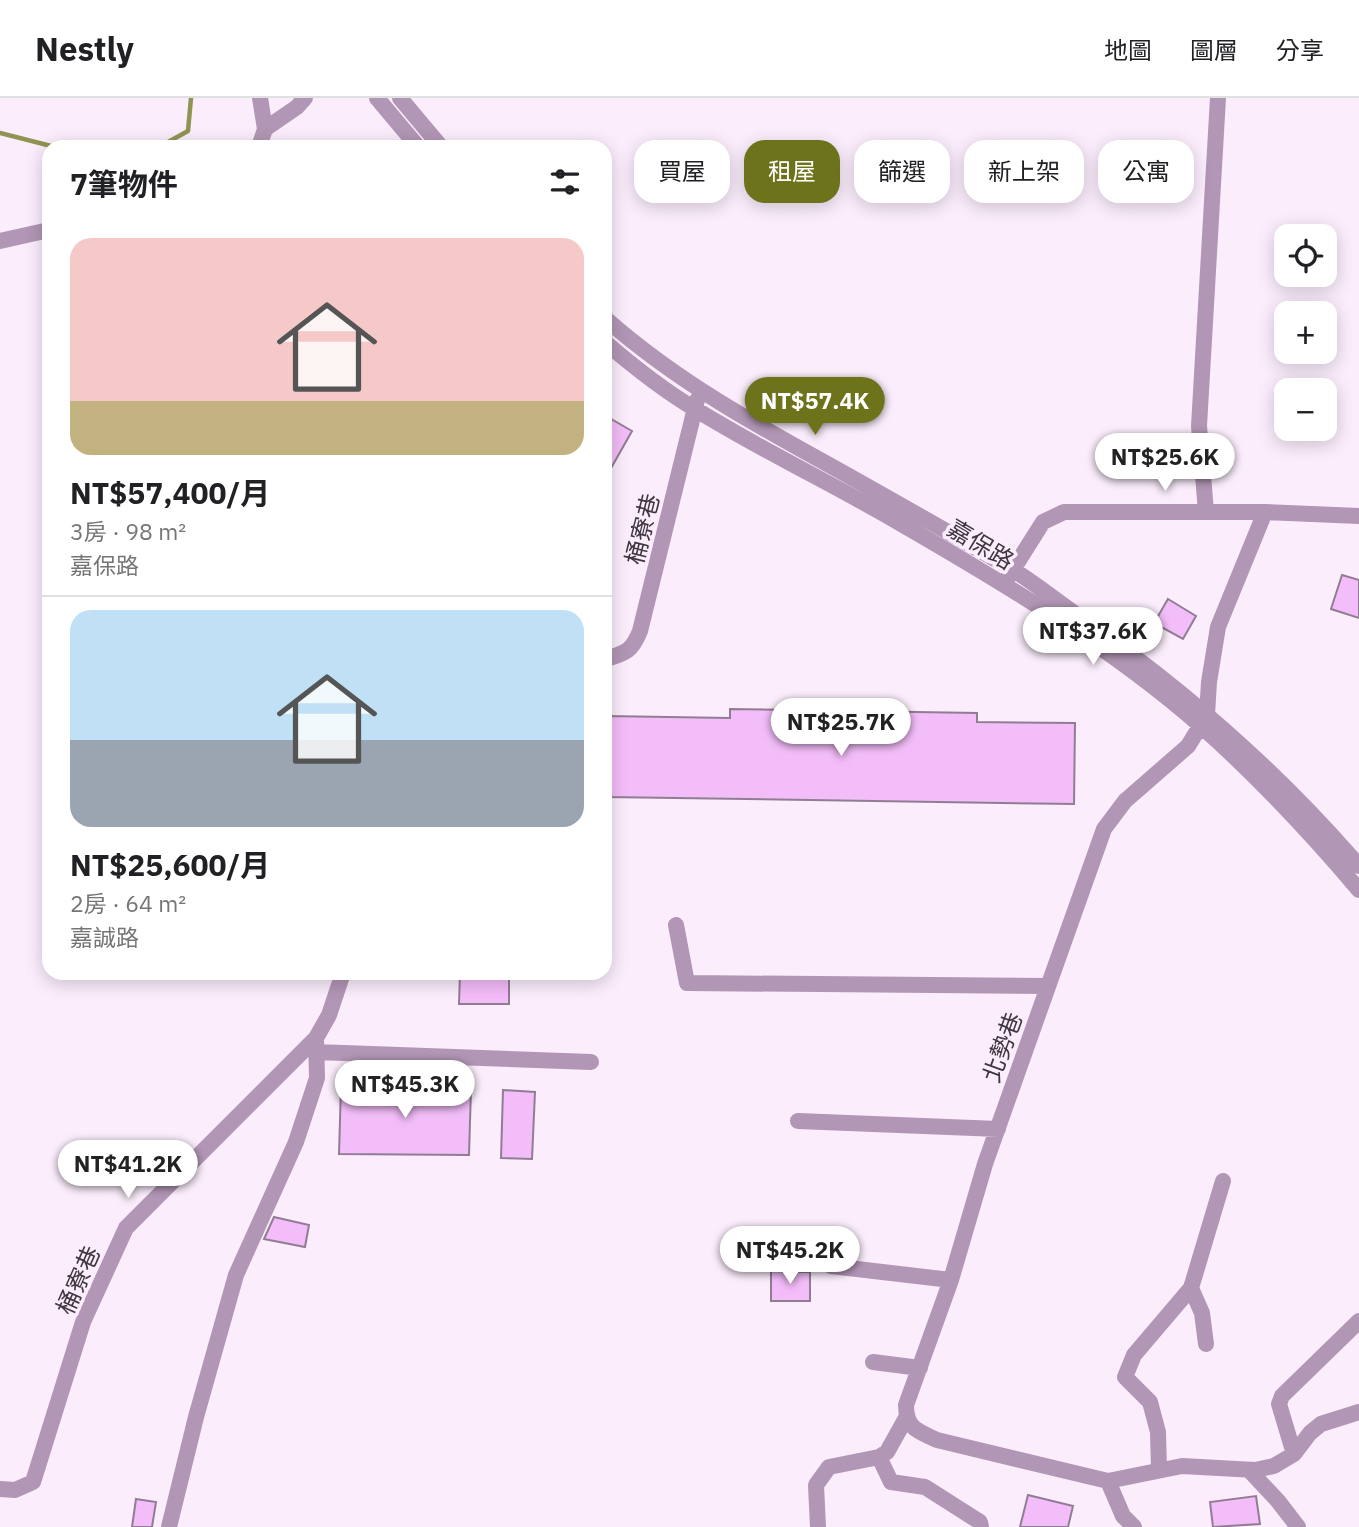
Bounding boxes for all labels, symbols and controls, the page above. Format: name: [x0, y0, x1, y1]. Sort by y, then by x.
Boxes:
text: Nestly: [35, 27, 134, 70]
text: 地圖: [1104, 34, 1152, 66]
text: 圖層: [1190, 34, 1238, 66]
text: 分享: [1276, 34, 1324, 66]
chip: 買屋: [634, 140, 730, 203]
chip: 租屋: [744, 140, 840, 203]
chip: 篩選: [854, 140, 950, 203]
chip: 新上架: [964, 140, 1084, 203]
chip: 公寓: [1098, 140, 1194, 203]
icon: filters: [546, 163, 584, 201]
text: 7筆物件: [70, 164, 178, 203]
map controls: [1274, 224, 1337, 441]
button: locate: [1274, 224, 1337, 287]
icon: home: [264, 284, 390, 410]
button: +: [1274, 301, 1337, 364]
pin: NT$57.4K: [743, 378, 887, 437]
button: −: [1274, 378, 1337, 441]
text: NT$57.4K: [761, 385, 869, 415]
pin: NT$25.6K: [1093, 434, 1237, 493]
text: NT$25.6K: [1111, 441, 1219, 471]
text: NT$57,400/月: [70, 473, 270, 512]
street label: 桶寮巷: [618, 490, 666, 568]
street label: 嘉保路: [942, 512, 1020, 576]
text: 3房 · 98 m²: [70, 516, 186, 546]
text: 嘉保路: [70, 550, 139, 580]
pin: NT$37.6K: [1021, 608, 1165, 667]
text: NT$37.6K: [1039, 615, 1147, 645]
icon: home: [264, 656, 390, 782]
pin: NT$25.7K: [769, 698, 913, 758]
text: NT$25.7K: [787, 706, 895, 736]
text: NT$25,600/月: [70, 845, 270, 884]
text: 2房 · 64 m²: [70, 888, 186, 918]
text: 嘉誠路: [70, 922, 139, 952]
street label: 北勢巷: [975, 1008, 1029, 1086]
pin: NT$45.3K: [333, 1060, 477, 1120]
text: NT$45.3K: [351, 1068, 459, 1098]
pin: NT$41.2K: [56, 1140, 200, 1200]
text: NT$41.2K: [74, 1148, 182, 1178]
pin: NT$45.2K: [718, 1226, 862, 1286]
text: NT$45.2K: [736, 1234, 844, 1264]
street label: 桶寮巷: [49, 1241, 107, 1319]

